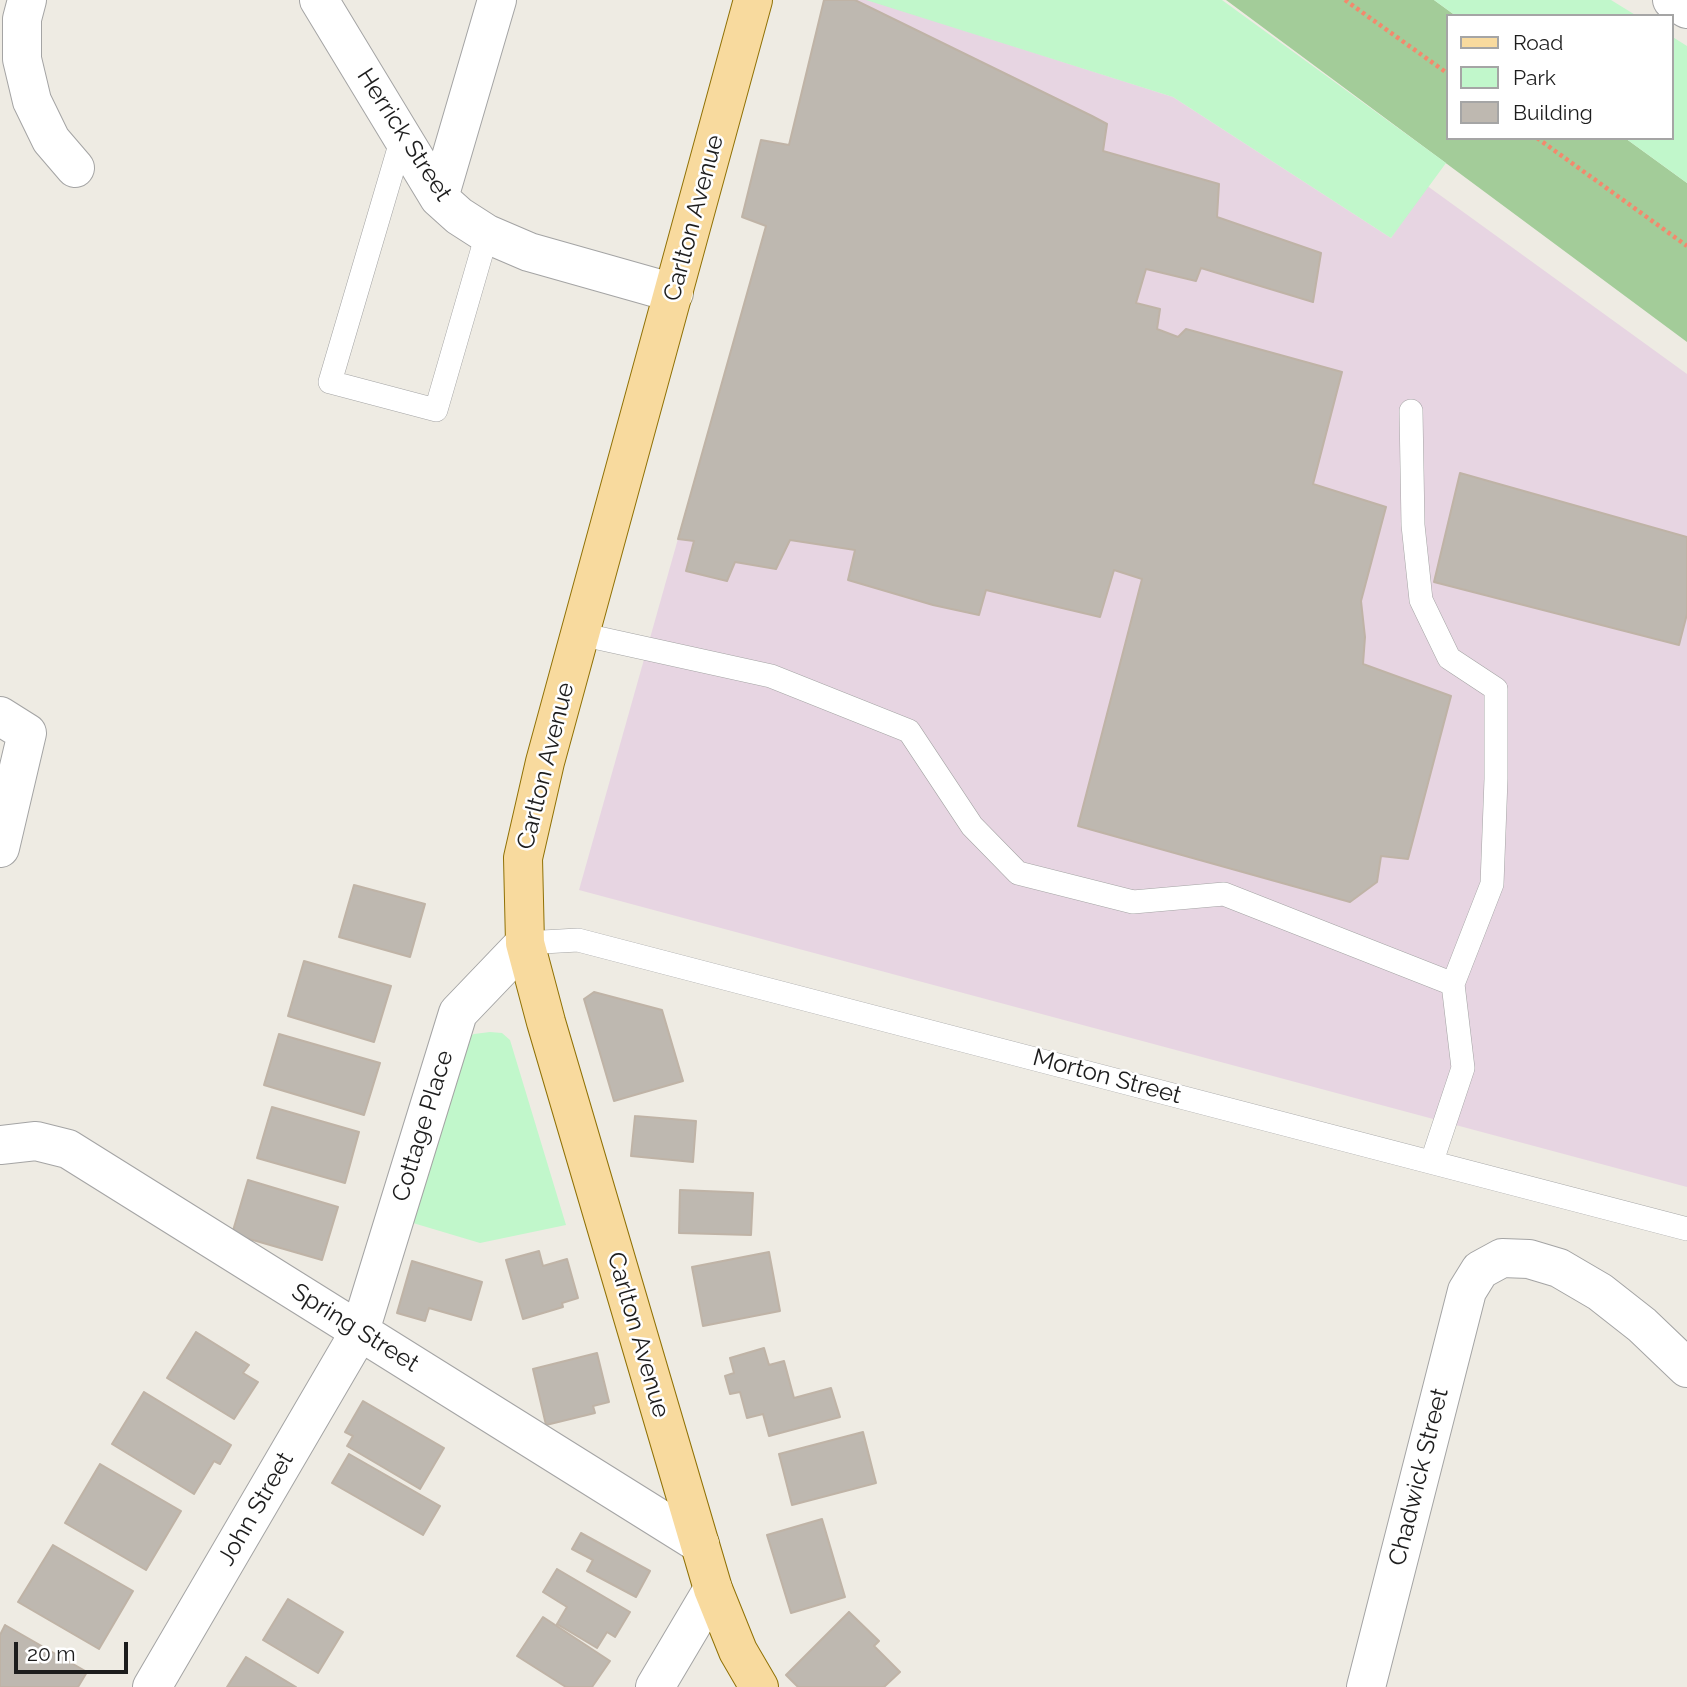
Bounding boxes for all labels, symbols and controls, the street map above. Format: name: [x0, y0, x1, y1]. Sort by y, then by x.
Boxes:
legend: [1446, 14, 1673, 140]
text: Road: [1513, 30, 1563, 55]
street label: Herrick Street: [350, 63, 458, 207]
text: Park: [1513, 65, 1556, 90]
text: Building: [1513, 100, 1593, 125]
street label: Carlton Avenue: [658, 132, 730, 304]
street label: Carlton Avenue: [511, 680, 581, 852]
street label: Morton Street: [1030, 1043, 1184, 1111]
street label: Cottage Place: [386, 1047, 460, 1205]
street label: Carlton Avenue: [601, 1249, 675, 1421]
street label: Spring Street: [286, 1277, 424, 1379]
street label: Chadwick Street: [1383, 1385, 1455, 1569]
street label: John Street: [212, 1447, 300, 1571]
scale bar: [18, 1628, 131, 1672]
text: 20 m: [27, 1641, 75, 1666]

